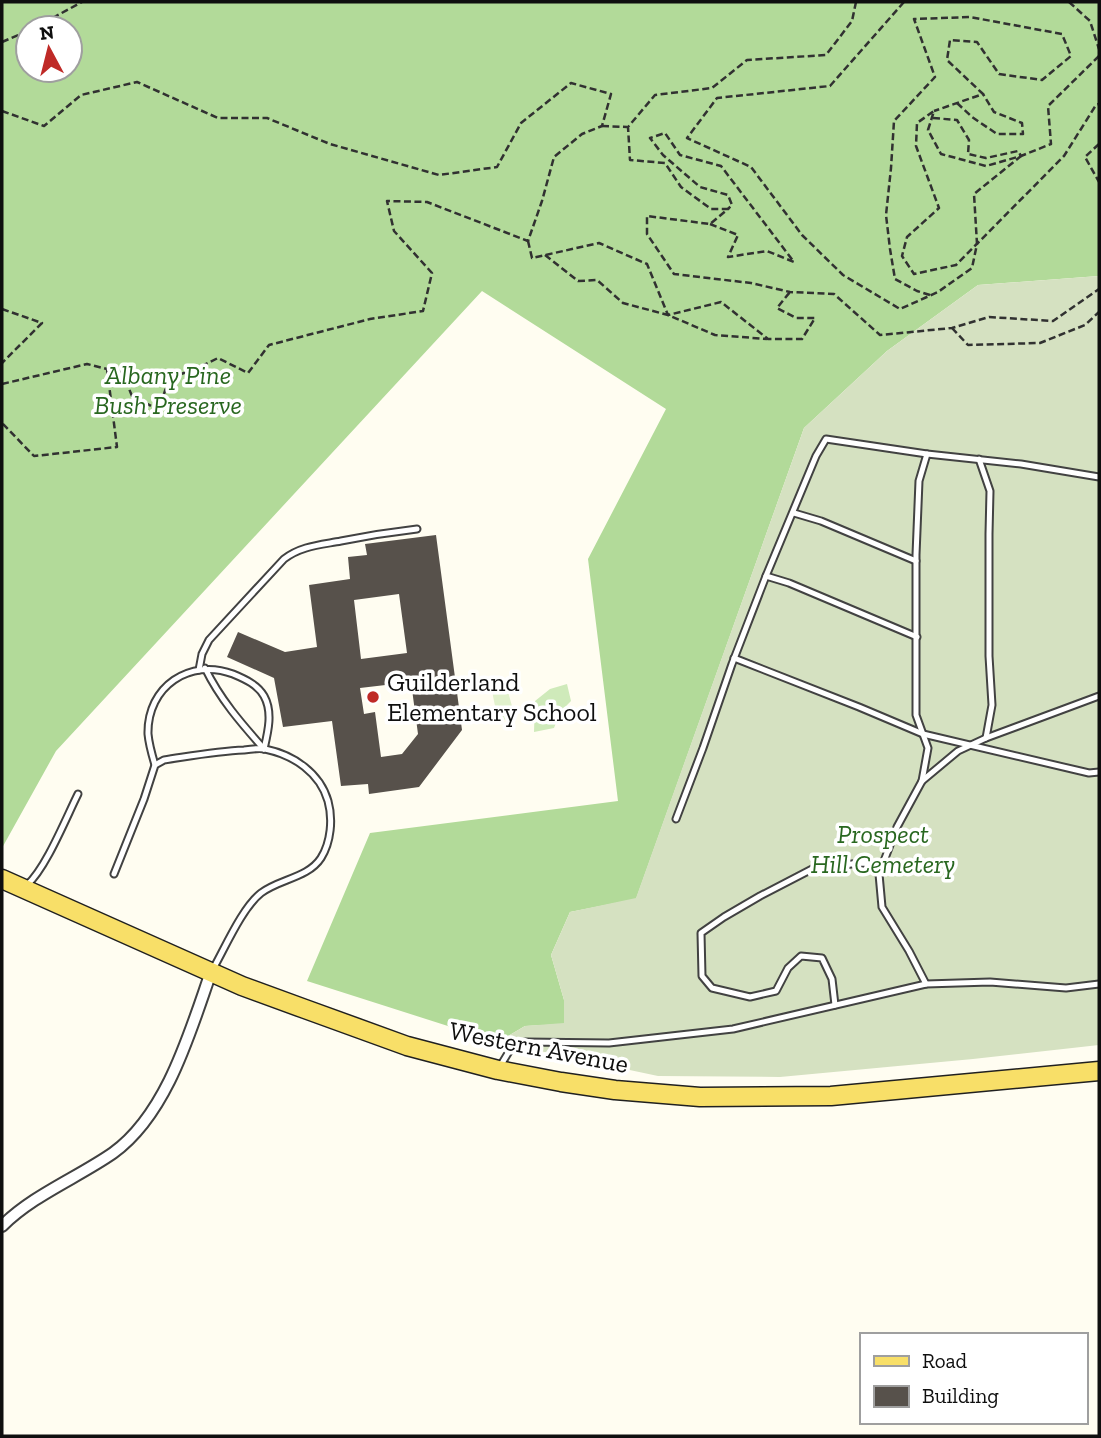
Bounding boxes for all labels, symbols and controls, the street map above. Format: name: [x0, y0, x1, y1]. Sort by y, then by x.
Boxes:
north arrow: [14, 14, 84, 84]
text: N: [38, 20, 56, 45]
park label: Albany Pine Bush Preserve: [94, 359, 242, 421]
place label: Guilderland Elementary School: [387, 666, 597, 728]
marker: Guilderland Elementary School: [365, 689, 381, 705]
park label: Prospect Hill Cemetery: [811, 818, 955, 880]
street label: Western Avenue: [447, 1014, 631, 1080]
legend: [860, 1333, 1087, 1424]
text: Road: [922, 1348, 968, 1373]
text: Building: [922, 1383, 999, 1408]

